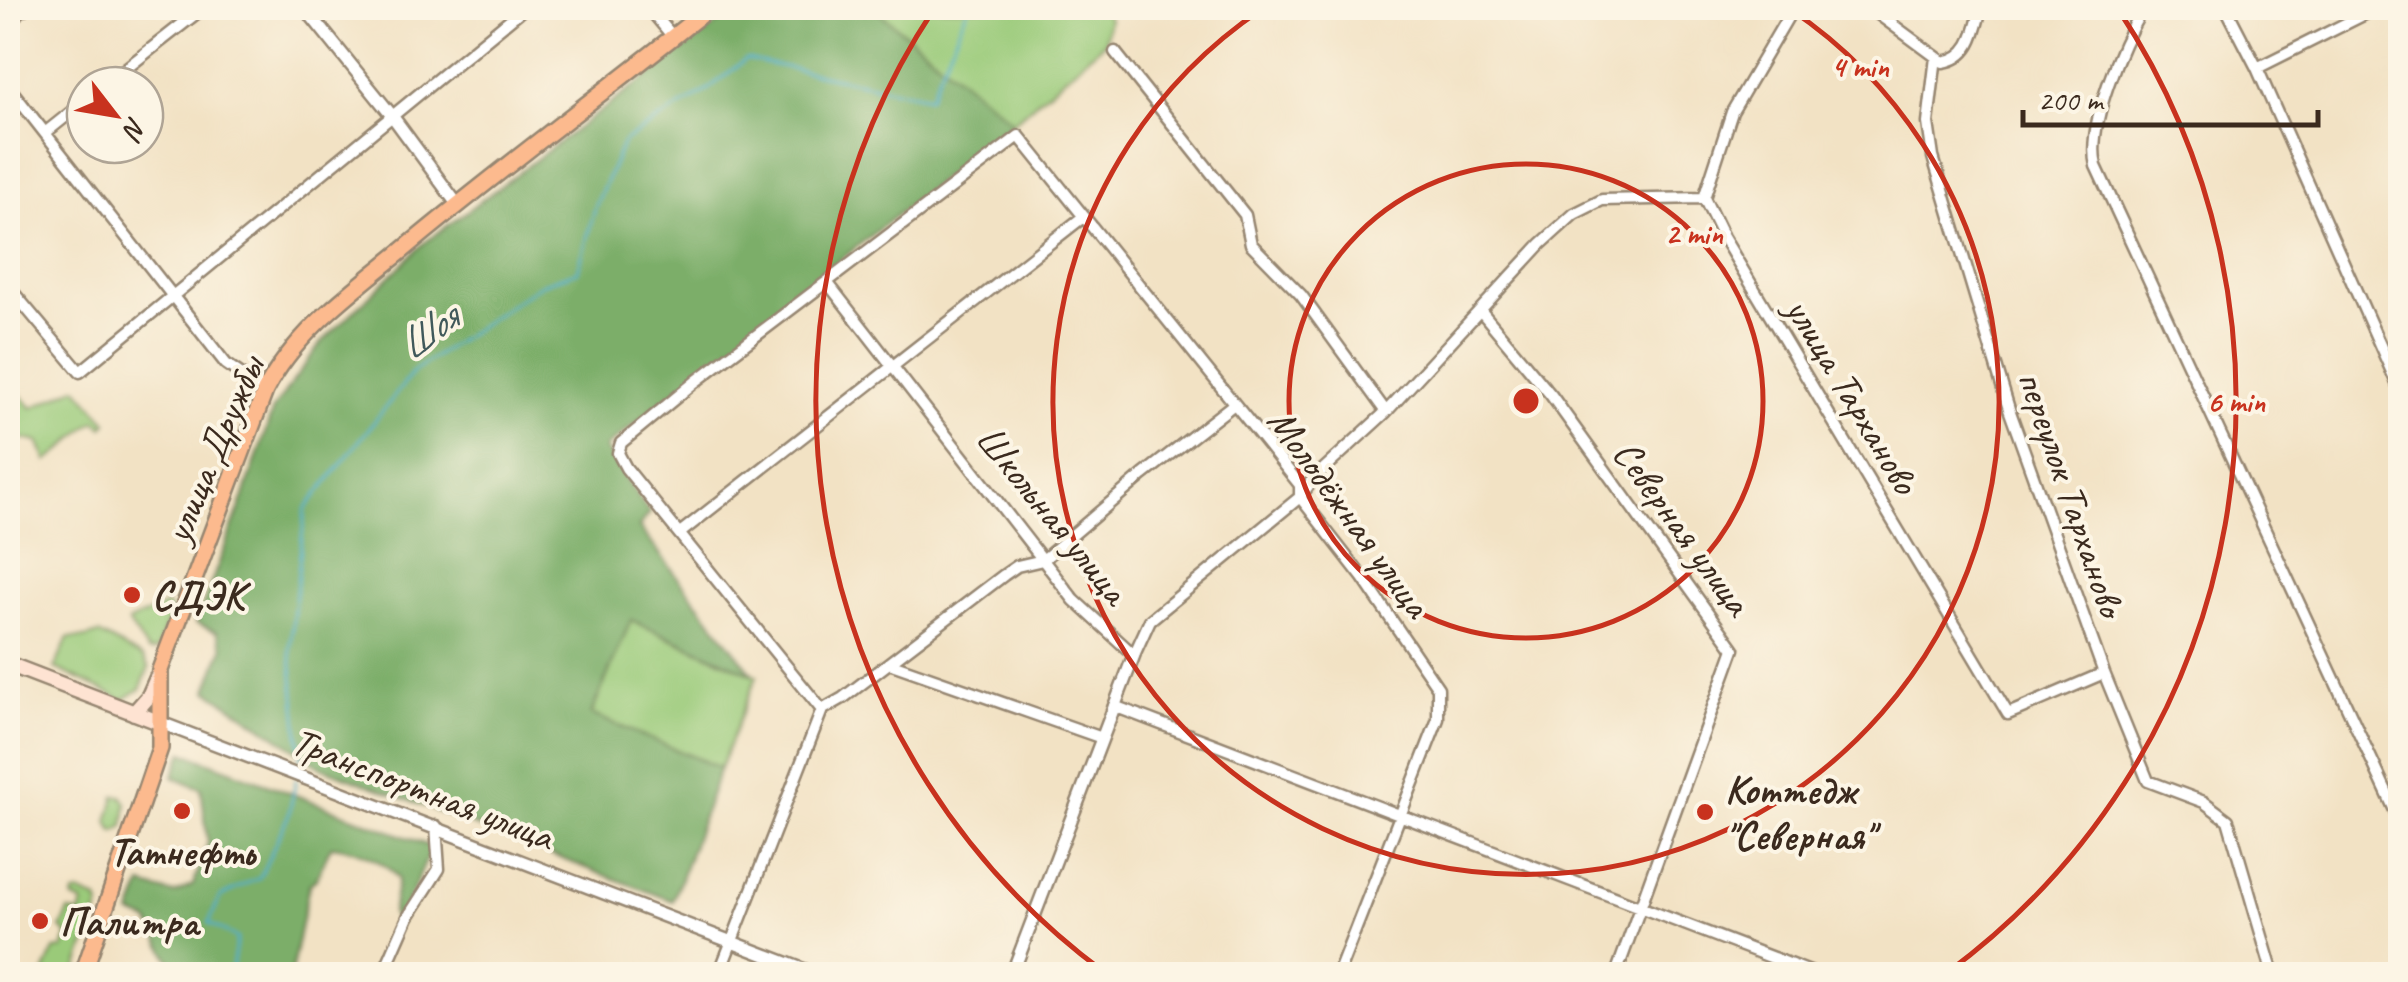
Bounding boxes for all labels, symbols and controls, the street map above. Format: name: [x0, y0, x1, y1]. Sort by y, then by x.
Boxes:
text: 4 min: [1831, 48, 1890, 86]
north arrow: [65, 65, 165, 165]
scale bar: [2023, 65, 2318, 127]
text: 200 m: [2038, 81, 2105, 119]
text: N: [114, 111, 155, 148]
text: 2 min: [1665, 215, 1724, 253]
street label: улица Тарханово: [1773, 287, 1931, 504]
water label: Шоя: [387, 288, 474, 372]
street label: улица Дружбы: [152, 346, 277, 552]
street label: переулок Тарханово: [2006, 364, 2138, 626]
centre of rings: [1508, 383, 1544, 419]
text: 6 min: [2207, 383, 2266, 421]
street label: Молодёжная улица: [1256, 398, 1444, 629]
street label: Школьная улица: [965, 415, 1142, 617]
street label: Северная улица: [1602, 430, 1764, 627]
place label: СДЭК: [152, 571, 251, 621]
marker: СДЭК: [121, 584, 143, 606]
street label: Транспортная улица: [285, 716, 563, 863]
place label: Коттедж "Северная": [1725, 765, 1882, 861]
marker: Татнефть: [171, 800, 193, 822]
marker: Коттедж "Северная": [1694, 801, 1716, 823]
place label: Татнефть: [109, 827, 257, 877]
place label: Палитра: [60, 897, 202, 947]
marker: Палитра: [29, 910, 51, 932]

